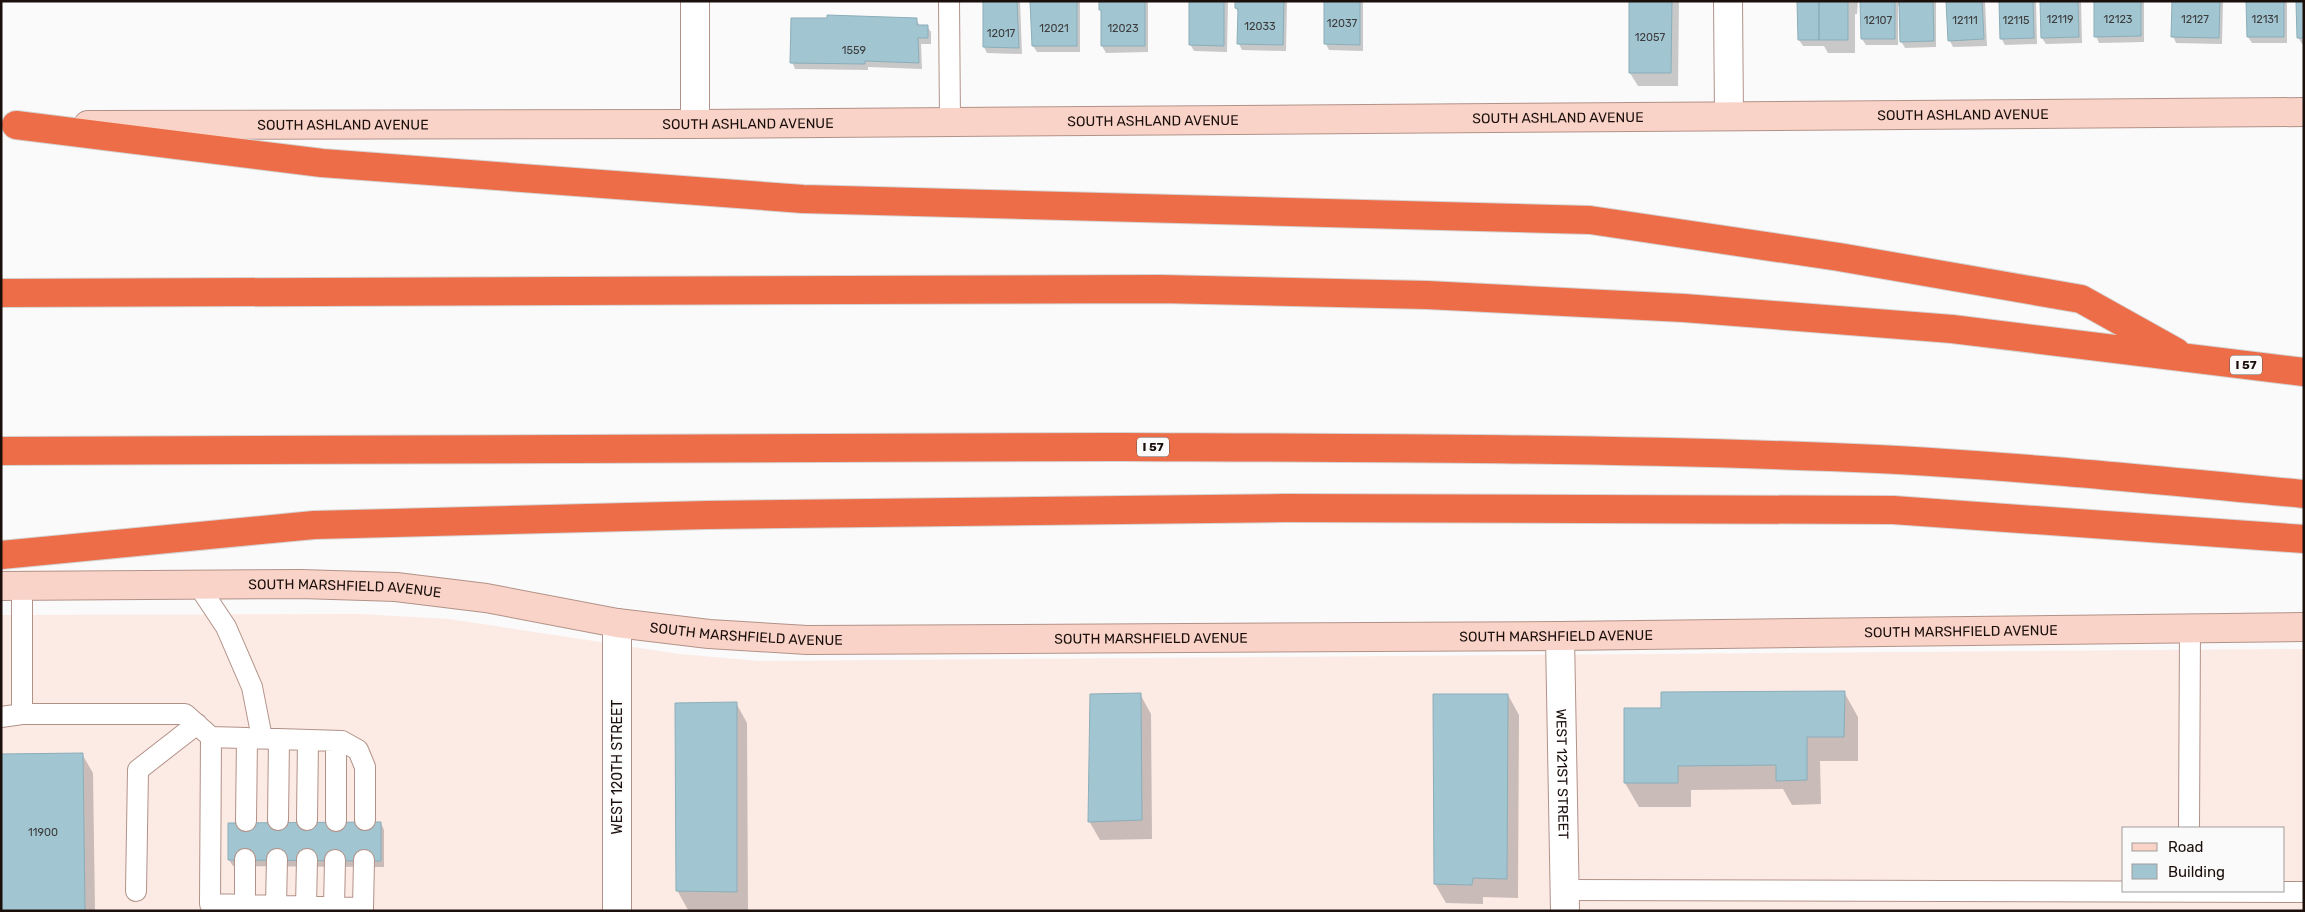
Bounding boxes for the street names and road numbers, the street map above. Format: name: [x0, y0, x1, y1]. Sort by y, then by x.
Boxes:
street label: SOUTH ASHLAND AVENUE: [1877, 105, 2049, 124]
street label: SOUTH ASHLAND AVENUE: [1472, 108, 1644, 127]
street label: SOUTH ASHLAND AVENUE: [1067, 111, 1239, 130]
street label: SOUTH ASHLAND AVENUE: [662, 114, 834, 133]
street label: SOUTH ASHLAND AVENUE: [257, 116, 429, 133]
road number: I 57: [2230, 356, 2262, 374]
road number: I 57: [1137, 438, 1169, 457]
street label: SOUTH MARSHFIELD AVENUE: [248, 575, 442, 601]
street label: SOUTH MARSHFIELD AVENUE: [649, 618, 843, 649]
street label: SOUTH MARSHFIELD AVENUE: [1864, 621, 2058, 641]
street label: SOUTH MARSHFIELD AVENUE: [1459, 626, 1653, 645]
street label: SOUTH MARSHFIELD AVENUE: [1054, 629, 1248, 647]
street label: WEST 120TH STREET: [609, 700, 626, 834]
street label: WEST 121ST STREET: [1553, 709, 1572, 839]

